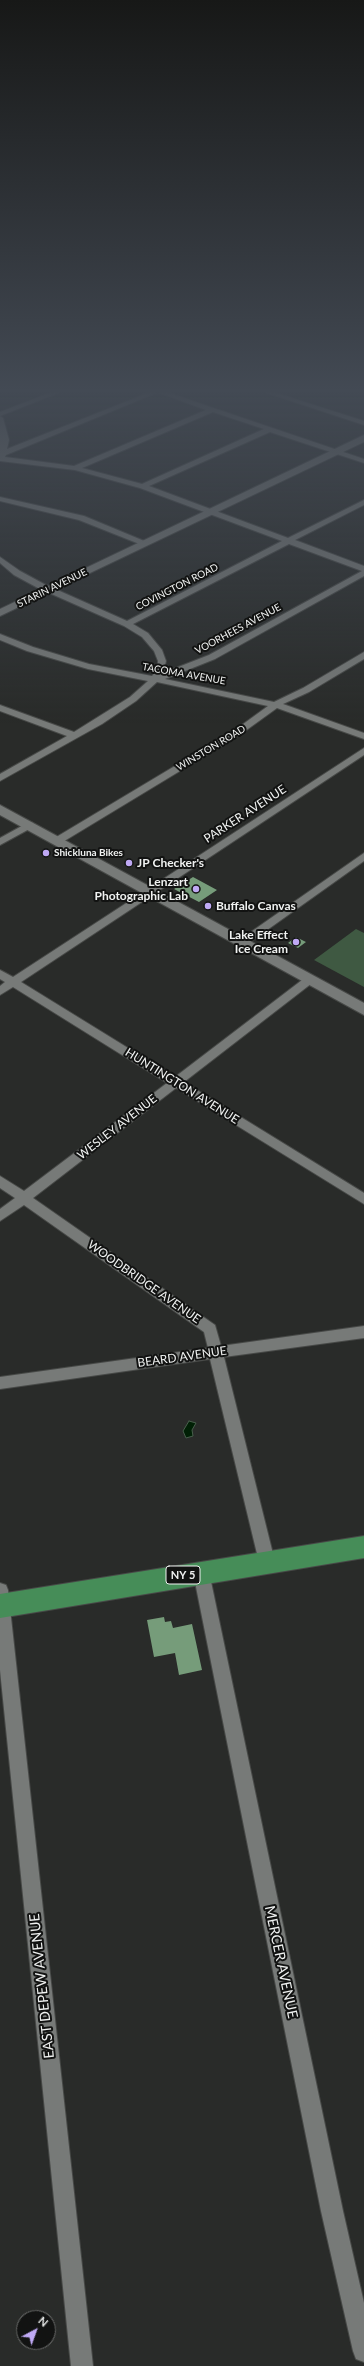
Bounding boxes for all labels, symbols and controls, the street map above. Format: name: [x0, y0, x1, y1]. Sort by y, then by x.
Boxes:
street label: COVINGTON ROAD: [134, 561, 220, 613]
street label: STARIN AVENUE: [15, 566, 89, 610]
street label: VOORHEES AVENUE: [193, 601, 283, 657]
street label: TACOMA AVENUE: [141, 661, 227, 687]
street label: WINSTON ROAD: [174, 723, 248, 773]
street label: PARKER AVENUE: [201, 782, 289, 846]
place label: Shickluna Bikes: [54, 847, 123, 859]
marker: Shickluna Bikes: [41, 848, 51, 858]
place label: JP Checker's: [137, 856, 204, 870]
marker: JP Checker's: [124, 858, 134, 868]
place label: Lenzart Photographic Lab: [94, 875, 188, 903]
marker: Lenzart Photographic Lab: [191, 884, 201, 894]
place label: Buffalo Canvas: [216, 899, 296, 913]
marker: Buffalo Canvas: [203, 901, 213, 911]
place label: Lake Effect Ice Cream: [229, 928, 288, 956]
marker: Lake Effect Ice Cream: [291, 937, 301, 947]
street label: HUNTINGTON AVENUE: [122, 1045, 242, 1127]
street label: WESLEY AVENUE: [74, 1091, 160, 1163]
street label: WOODBRIDGE AVENUE: [85, 1237, 203, 1327]
street label: BEARD AVENUE: [136, 1344, 228, 1370]
road number: NY 5: [166, 1566, 200, 1584]
street label: MERCER AVENUE: [261, 1904, 301, 2020]
street label: EAST DEPEW AVENUE: [26, 1913, 58, 2059]
north arrow: [16, 2310, 56, 2350]
text: N: [36, 2314, 51, 2329]

